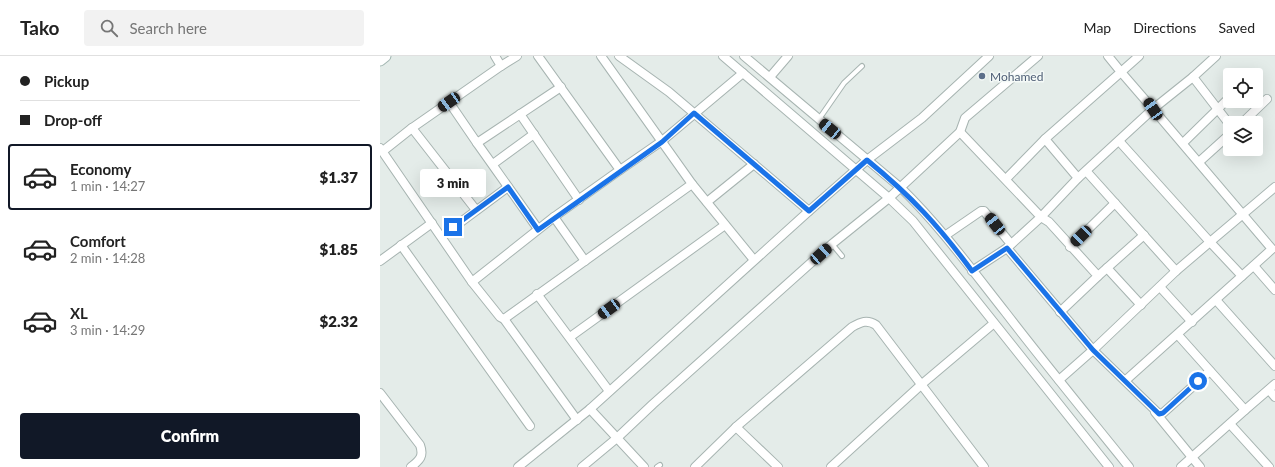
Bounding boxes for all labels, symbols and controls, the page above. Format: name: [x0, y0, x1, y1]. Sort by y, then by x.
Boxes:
search box: [84, 10, 364, 46]
text: Tako: [20, 16, 60, 39]
icon: search: [98, 17, 120, 39]
text: Search here: [130, 19, 207, 37]
text: Map: [1084, 19, 1111, 36]
text: Directions: [1133, 19, 1196, 36]
text: Saved: [1218, 19, 1255, 36]
map controls: [1223, 68, 1263, 156]
button: locate: [1223, 68, 1263, 108]
place label: Mohamed: [990, 69, 1043, 84]
marker: Mohamed: [977, 71, 987, 81]
text: Pickup: [44, 72, 89, 90]
car: [436, 90, 462, 114]
car: [1141, 96, 1165, 122]
text: Drop-off: [44, 111, 102, 129]
button: layers: [1223, 116, 1263, 156]
car: [817, 117, 843, 141]
icon: car: [22, 159, 58, 195]
text: Economy: [70, 160, 131, 178]
text: $1.37: [320, 168, 358, 186]
callout: 3 min: [420, 169, 486, 197]
text: 3 min: [437, 175, 469, 191]
text: 1 min · 14:27: [70, 178, 145, 194]
car: [983, 211, 1007, 237]
route end: [444, 218, 462, 236]
car: [1068, 223, 1094, 249]
icon: car: [22, 231, 58, 267]
text: Comfort: [70, 232, 126, 250]
text: $1.85: [320, 240, 358, 258]
car: [808, 242, 834, 266]
text: 2 min · 14:28: [70, 250, 145, 266]
car: [596, 297, 622, 321]
icon: car: [22, 303, 58, 339]
text: XL: [70, 304, 88, 322]
text: $2.32: [320, 312, 358, 330]
text: 3 min · 14:29: [70, 322, 145, 338]
route start: [1189, 372, 1207, 390]
button: Confirm: [20, 413, 360, 459]

